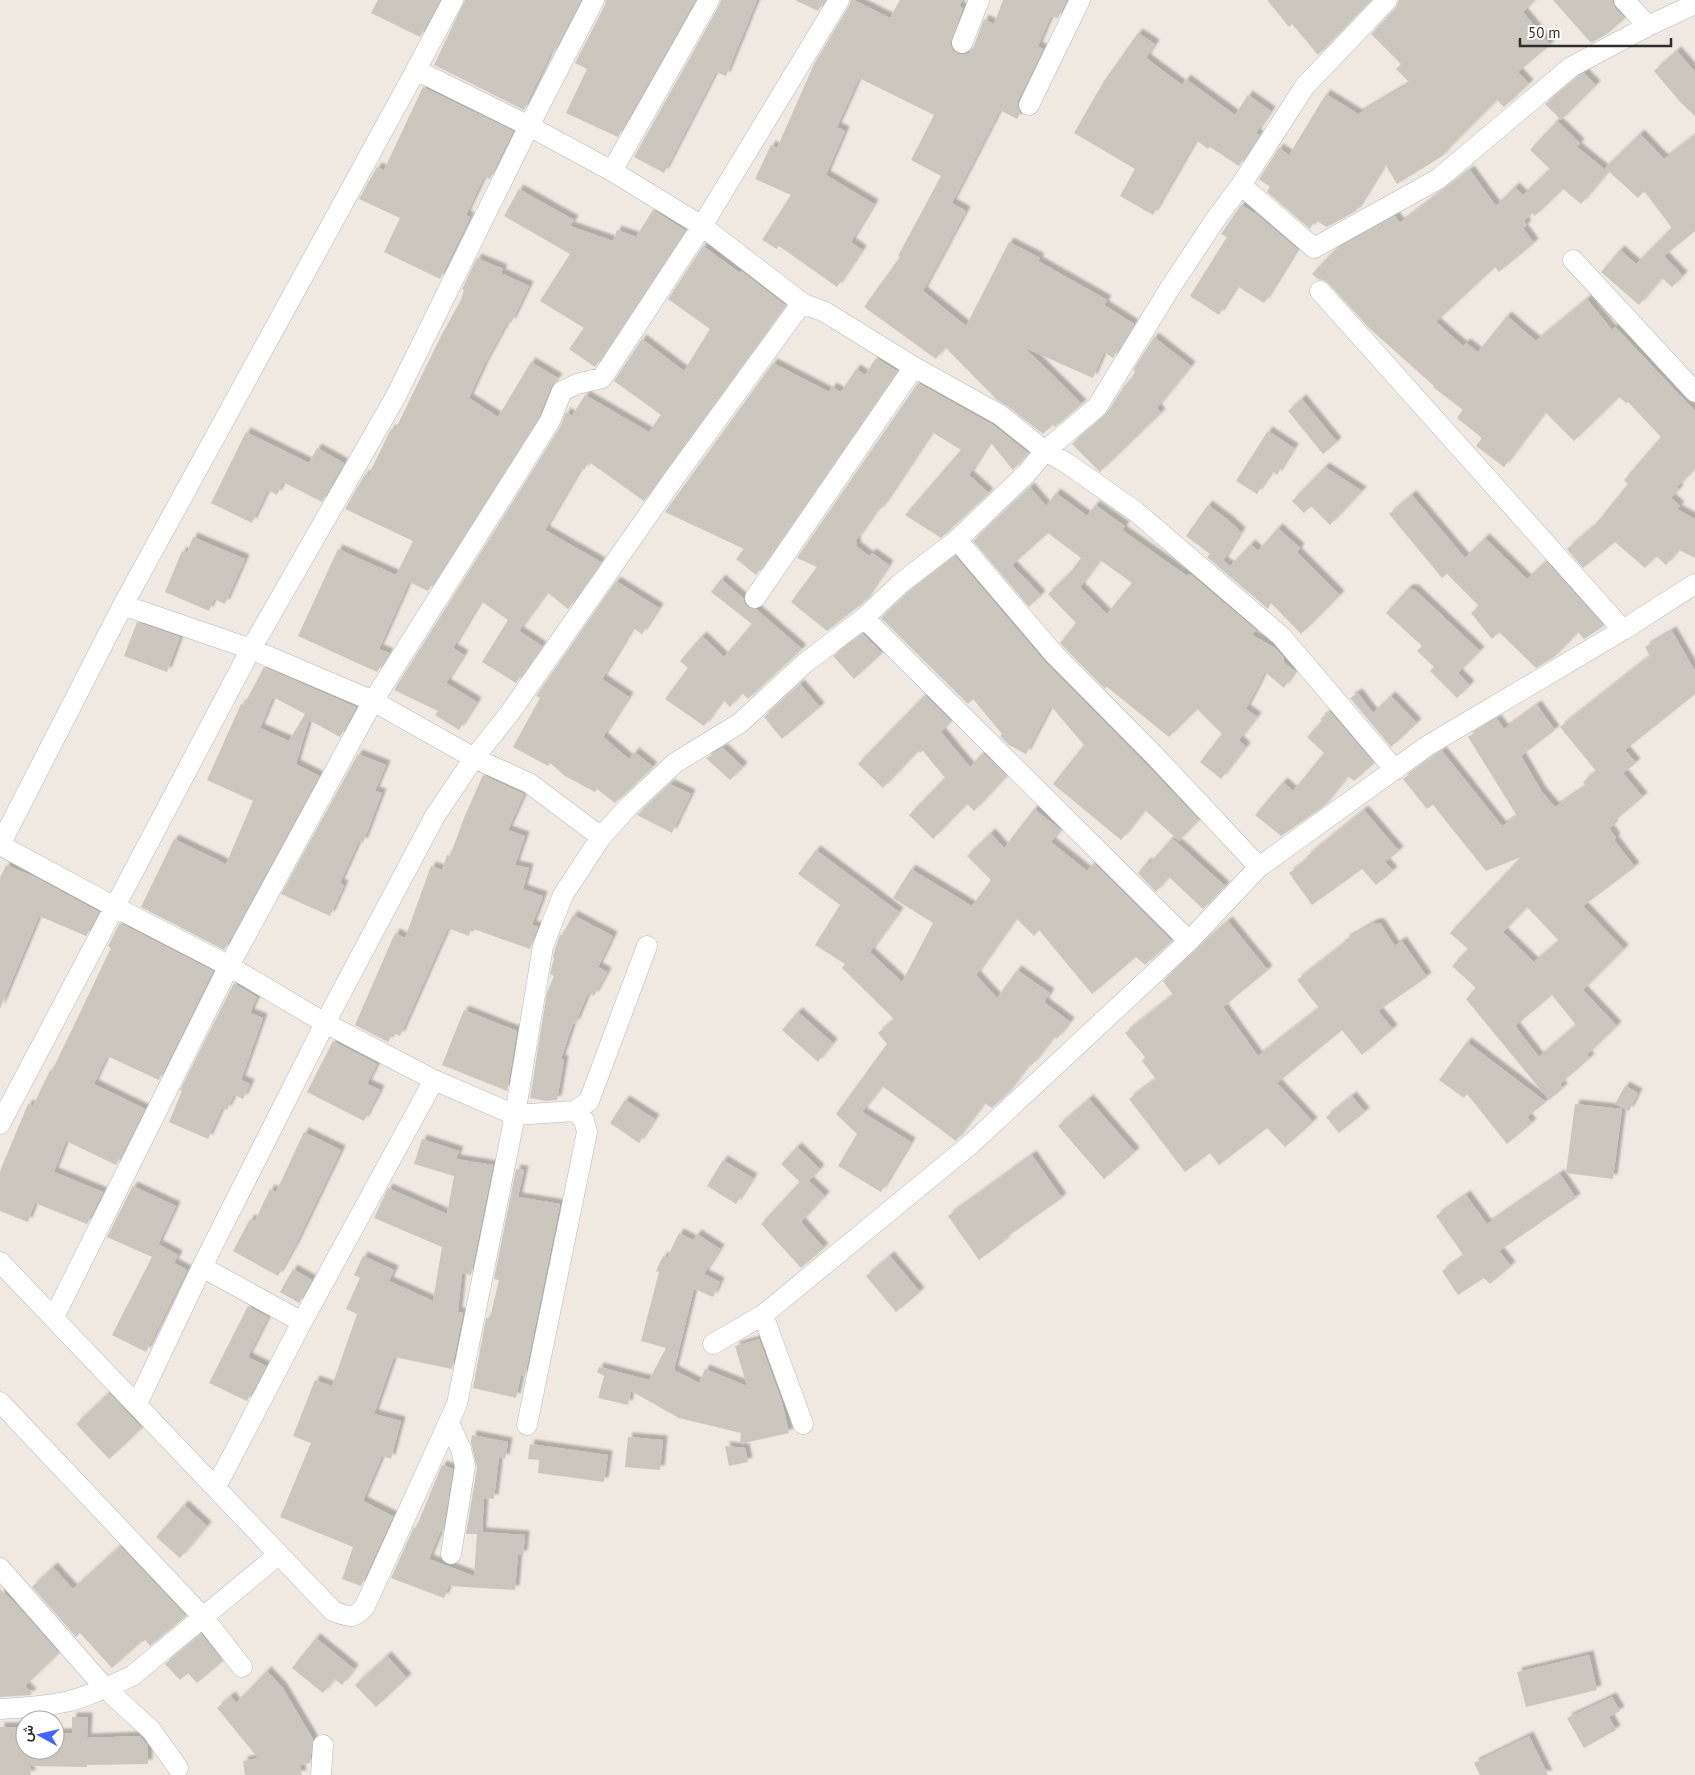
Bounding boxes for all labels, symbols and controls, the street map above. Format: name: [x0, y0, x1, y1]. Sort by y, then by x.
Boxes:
scale bar: [1520, 15, 1671, 47]
text: 50 m: [1528, 23, 1561, 42]
north arrow: [15, 1710, 65, 1760]
text: ش: [17, 1723, 37, 1743]

